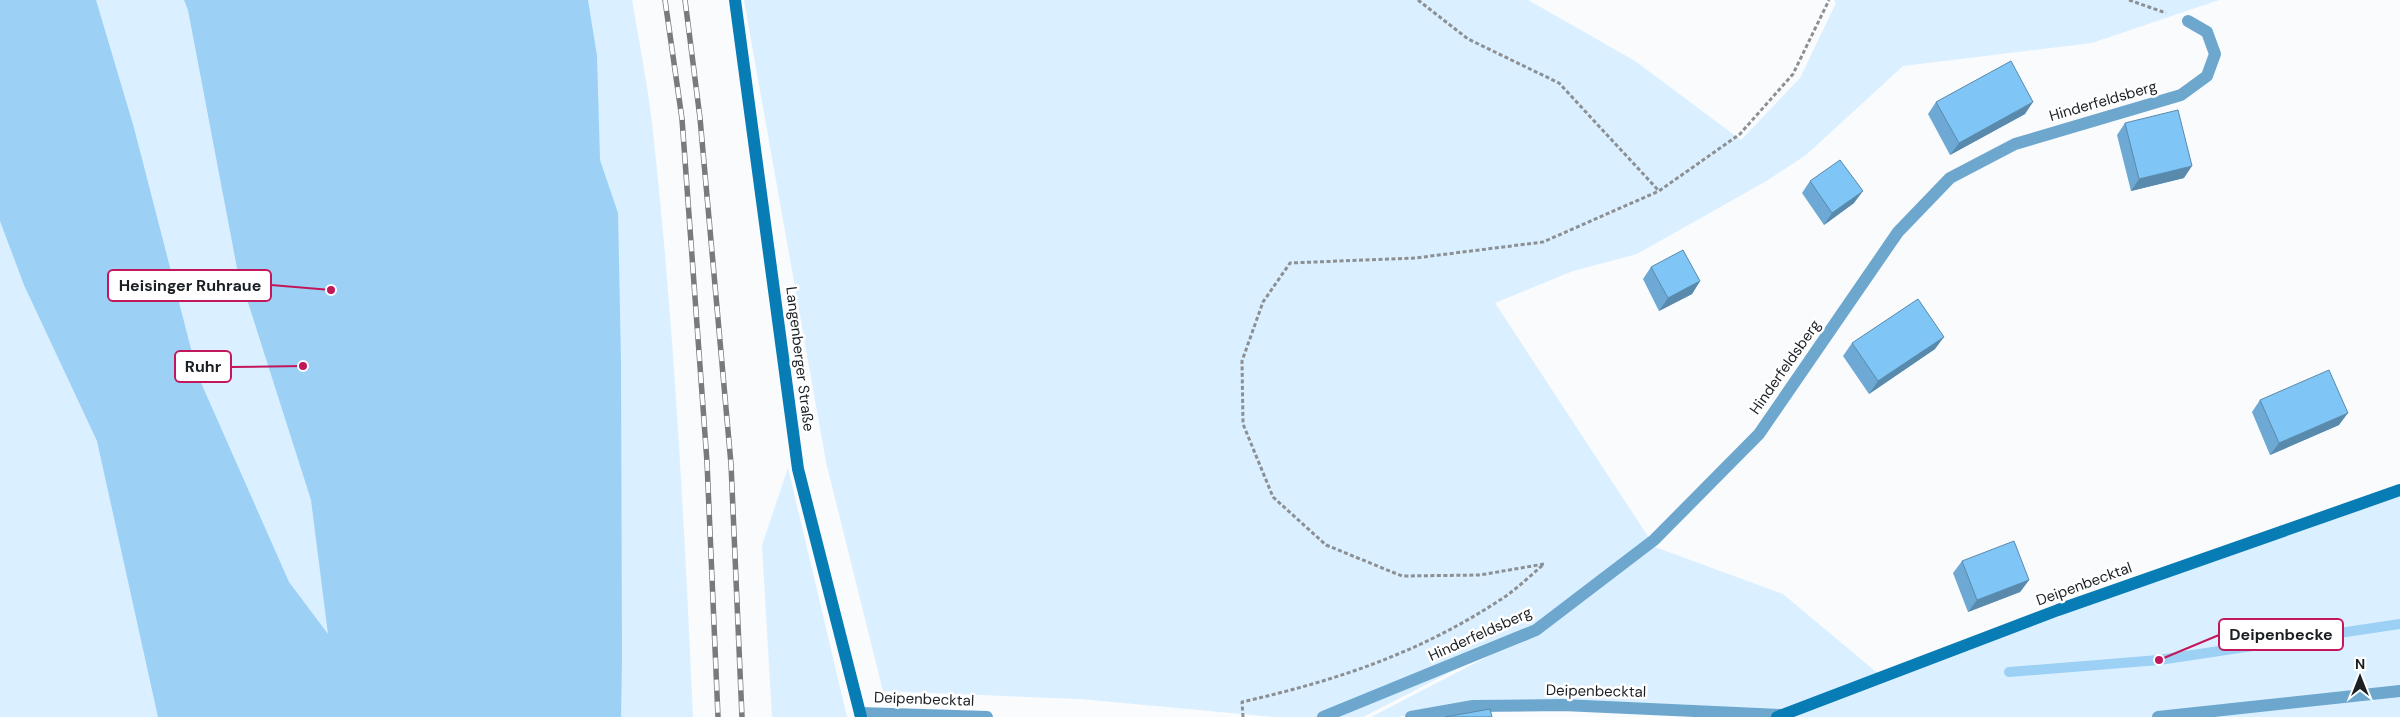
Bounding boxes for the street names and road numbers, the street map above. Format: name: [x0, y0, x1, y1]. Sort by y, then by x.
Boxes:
street label: Hinderfeldsberg: [2047, 76, 2159, 126]
street label: Langenberger Straße: [781, 285, 819, 433]
street label: Hinderfeldsberg: [1745, 316, 1825, 418]
street label: Deipenbecktal: [2033, 557, 2135, 611]
street label: Hinderfeldsberg: [1425, 602, 1535, 666]
street label: Deipenbecktal: [1546, 680, 1646, 702]
street label: Deipenbecktal: [873, 687, 975, 711]

